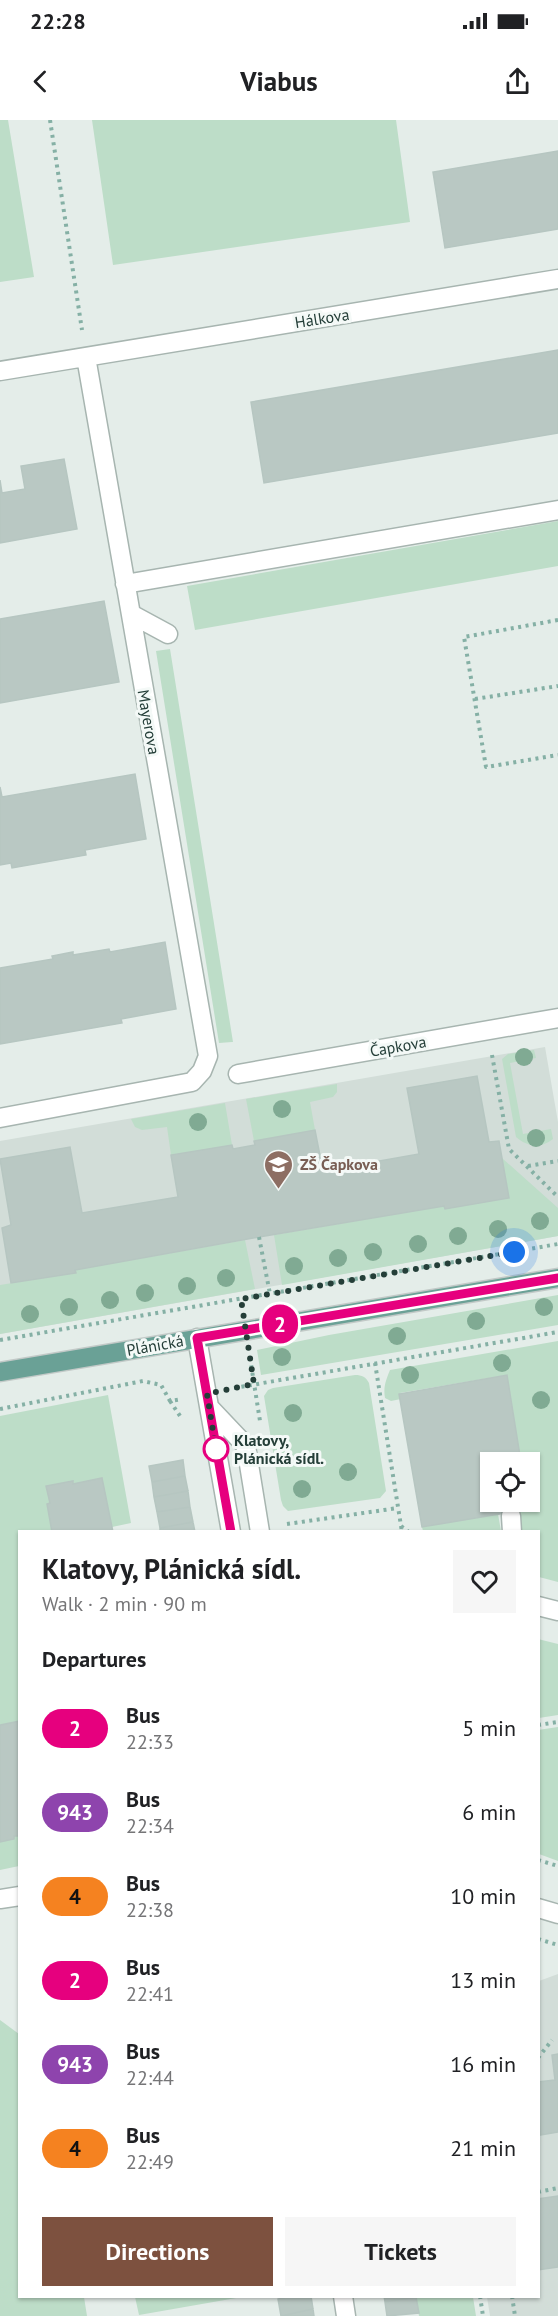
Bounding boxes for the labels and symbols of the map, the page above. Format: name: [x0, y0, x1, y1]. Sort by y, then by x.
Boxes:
street label: Hálkova: [293, 304, 351, 332]
street label: Mayerova: [133, 688, 165, 756]
street label: Čapkova: [368, 1031, 428, 1061]
school or university icon: ZŠ Čapkova: [263, 1148, 295, 1190]
place label: ZŠ Čapkova: [300, 1154, 378, 1174]
your location: [499, 1237, 529, 1267]
line badge: 2: [260, 1304, 300, 1344]
street label: Plánická: [125, 1330, 185, 1360]
place label: Klatovy, Plánická sídl.: [234, 1430, 324, 1468]
marker: Klatovy, Plánická sídl.: [203, 1436, 229, 1462]

